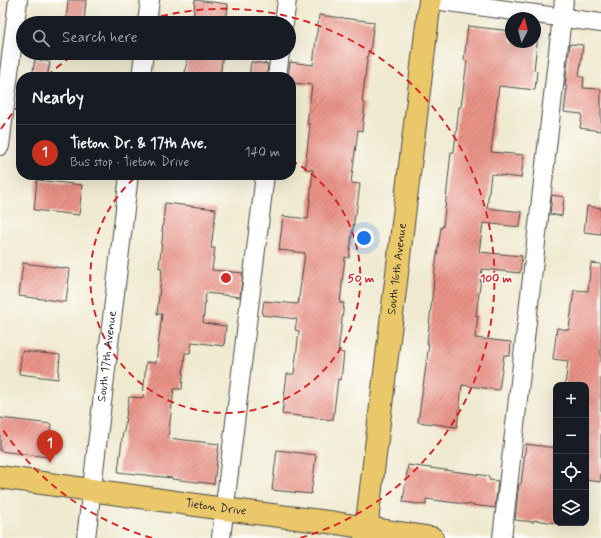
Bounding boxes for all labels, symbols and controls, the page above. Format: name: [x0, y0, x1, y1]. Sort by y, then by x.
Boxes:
north arrow: [505, 12, 541, 48]
search box: [16, 16, 296, 60]
icon: search: [30, 27, 52, 49]
text: Search here: [62, 28, 138, 48]
text: Nearby: [32, 87, 84, 109]
text: Tieton Dr. & 17th Ave.: [70, 134, 207, 154]
text: 1: [42, 144, 48, 161]
text: 140 m: [245, 144, 280, 161]
text: Bus stop · Tieton Drive: [70, 154, 189, 171]
street label: South 16th Avenue: [384, 222, 411, 316]
your location: [354, 228, 374, 248]
centre of rings: [219, 271, 233, 285]
text: 50 m: [348, 271, 375, 287]
text: 100 m: [480, 271, 513, 287]
street label: South 17th Avenue: [94, 310, 121, 403]
map controls: [553, 382, 589, 526]
button: +: [553, 382, 589, 418]
button: −: [553, 418, 589, 454]
pin: 1: [37, 430, 63, 463]
button: locate: [553, 454, 589, 490]
button: layers: [553, 490, 589, 526]
street label: Tieton Drive: [184, 496, 247, 520]

